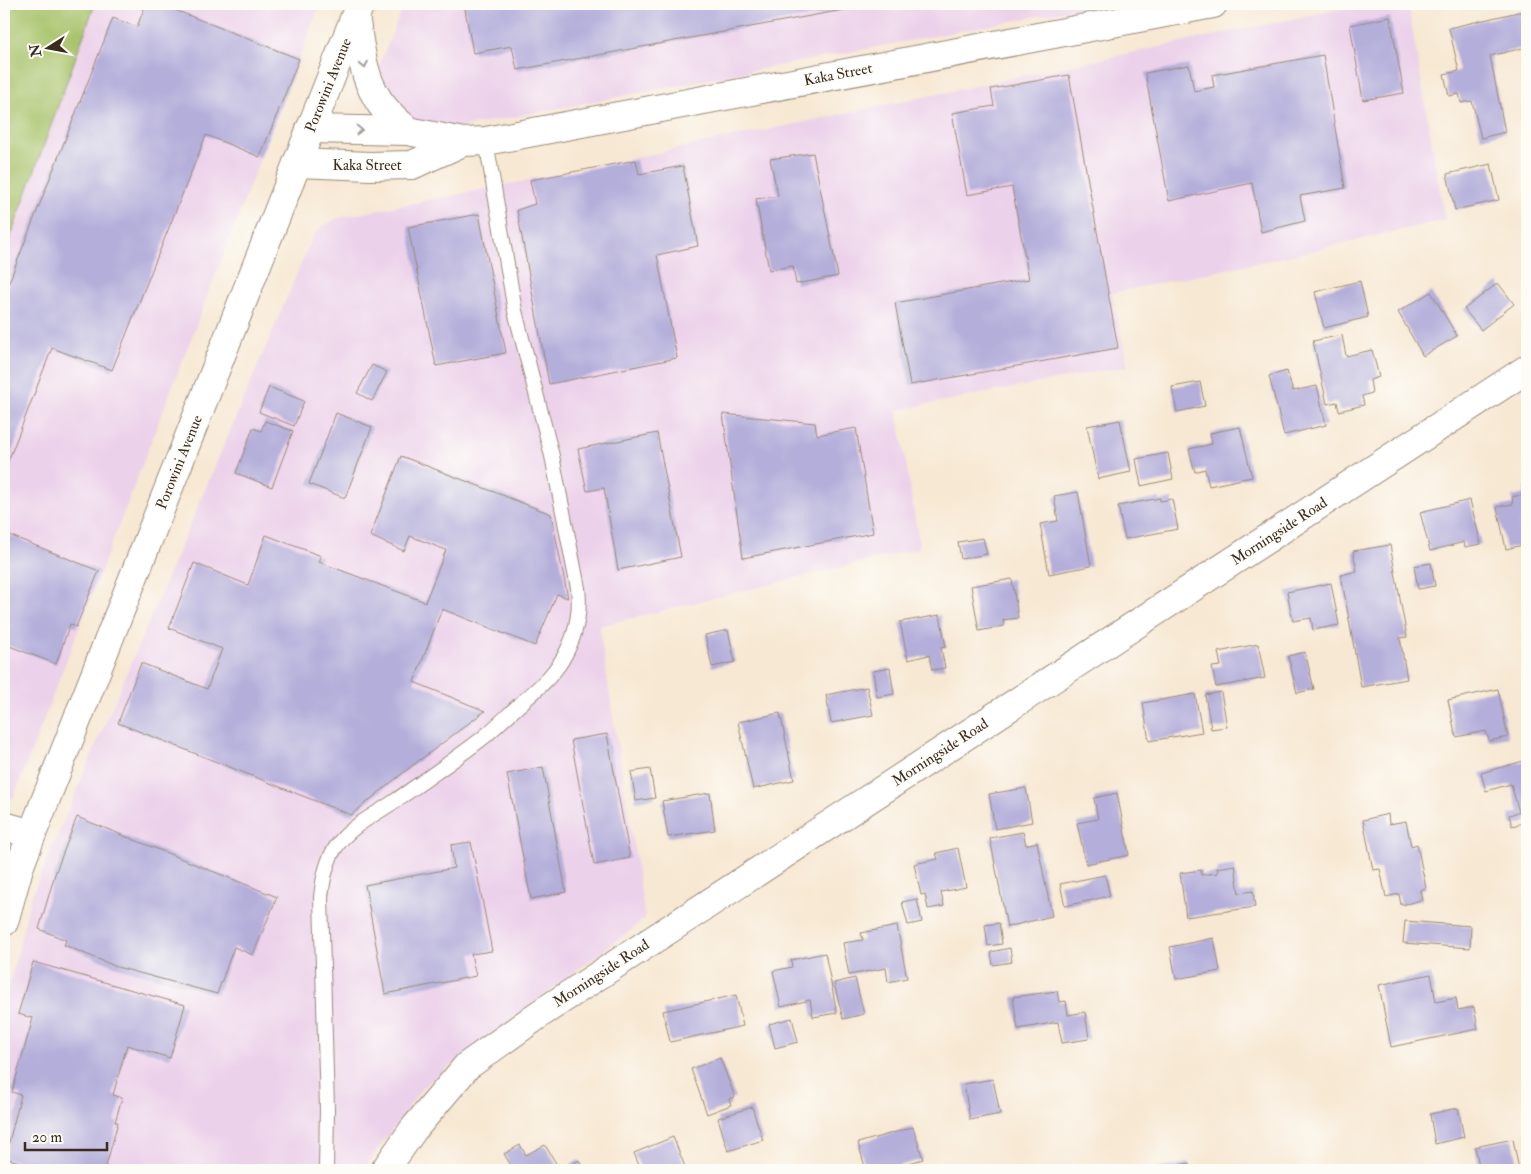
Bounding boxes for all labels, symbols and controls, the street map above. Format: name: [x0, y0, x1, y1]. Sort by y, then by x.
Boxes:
north arrow: [22, 22, 72, 72]
street label: Porowini Avenue: [301, 35, 356, 135]
text: N: [26, 42, 45, 59]
street label: Kaka Street: [802, 59, 874, 90]
one-way arrow: [359, 60, 369, 69]
one-way arrow: [355, 125, 363, 135]
street label: Kaka Street: [332, 156, 402, 175]
street label: Porowini Avenue: [152, 412, 207, 512]
street label: Morningside Road: [1228, 493, 1332, 570]
street label: Morningside Road: [889, 714, 993, 791]
street label: Morningside Road: [550, 935, 654, 1012]
scale bar: [25, 1119, 108, 1151]
text: 20 m: [32, 1128, 62, 1147]

